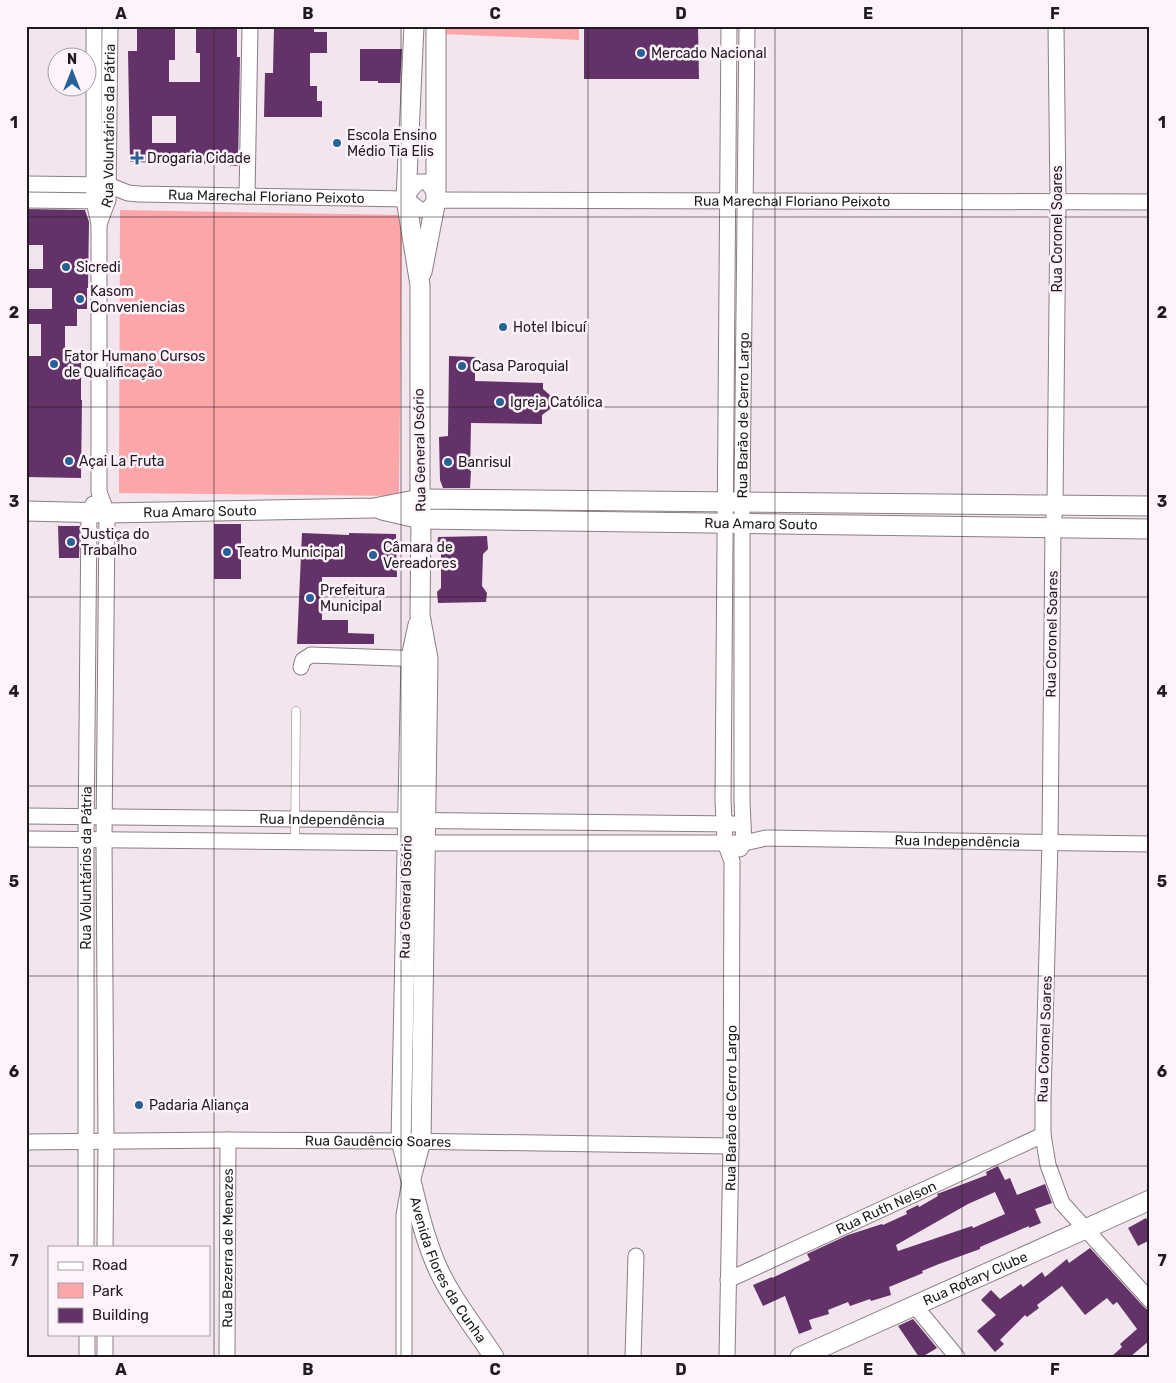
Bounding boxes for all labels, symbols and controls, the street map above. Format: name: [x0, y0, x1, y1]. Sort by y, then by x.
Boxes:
text: A: [115, 4, 127, 23]
text: B: [302, 4, 314, 23]
text: C: [489, 4, 501, 23]
text: D: [675, 4, 687, 23]
text: E: [863, 4, 873, 23]
text: F: [1050, 4, 1060, 23]
street label: Rua Voluntários da Pátria: [97, 44, 118, 210]
place label: Mercado Nacional: [651, 45, 767, 62]
marker: Mercado Nacional: [635, 47, 647, 59]
north arrow: [48, 48, 98, 98]
text: N: [67, 51, 77, 68]
text: 1: [10, 113, 18, 132]
text: 1: [1158, 113, 1166, 132]
place label: Escola Ensino Médio Tia Elis: [347, 127, 437, 160]
marker: Escola Ensino Médio Tia Elis: [331, 137, 343, 149]
place label: Drogaria Cidade: [147, 150, 251, 167]
marker: Drogaria Cidade: [131, 152, 143, 164]
street label: Rua Coronel Soares: [1049, 165, 1066, 293]
street label: Rua Marechal Floriano Peixoto: [168, 186, 365, 207]
street label: Rua Marechal Floriano Peixoto: [694, 192, 890, 210]
place label: Sicredi: [76, 259, 121, 276]
marker: Sicredi: [60, 261, 72, 273]
place label: Kasom Conveniencias: [90, 283, 185, 316]
marker: Kasom Conveniencias: [74, 293, 86, 305]
text: 2: [9, 303, 19, 322]
text: 2: [1157, 303, 1167, 322]
place label: Hotel Ibicuí: [513, 319, 587, 336]
marker: Hotel Ibicuí: [497, 321, 509, 333]
street label: Rua Barão de Cerro Largo: [734, 332, 752, 499]
place label: Fator Humano Cursos de Qualificação: [64, 348, 205, 381]
marker: Fator Humano Cursos de Qualificação: [48, 358, 60, 370]
place label: Casa Paroquial: [472, 358, 568, 375]
marker: Casa Paroquial: [456, 360, 468, 372]
street label: Rua General Osório: [410, 388, 430, 512]
place label: Igreja Católica: [510, 394, 603, 411]
marker: Igreja Católica: [494, 396, 506, 408]
place label: Açai La Fruta: [79, 453, 165, 470]
place label: Banrisul: [458, 454, 511, 471]
marker: Açai La Fruta: [63, 455, 75, 467]
marker: Banrisul: [442, 456, 454, 468]
text: 3: [9, 492, 19, 511]
text: 3: [1157, 492, 1167, 511]
street label: Rua Amaro Souto: [143, 502, 257, 521]
street label: Rua Amaro Souto: [704, 514, 818, 533]
place label: Justiça do Trabalho: [81, 526, 150, 559]
marker: Justiça do Trabalho: [65, 536, 77, 548]
place label: Câmara de Vereadores: [383, 539, 457, 572]
place label: Teatro Municipal: [237, 544, 343, 561]
marker: Teatro Municipal: [221, 546, 233, 558]
marker: Câmara de Vereadores: [367, 549, 379, 561]
street label: Rua Coronel Soares: [1042, 570, 1062, 698]
place label: Prefeitura Municipal: [320, 582, 385, 615]
marker: Prefeitura Municipal: [304, 592, 316, 604]
text: 4: [9, 682, 20, 701]
text: 4: [1157, 682, 1168, 701]
street label: Rua Voluntários da Pátria: [77, 786, 95, 950]
street label: Rua Independência: [259, 810, 385, 829]
street label: Rua Independência: [895, 832, 1020, 850]
street label: Rua General Osório: [396, 835, 416, 959]
text: 5: [9, 872, 19, 891]
text: 5: [1157, 872, 1167, 891]
street label: Rua Coronel Soares: [1034, 975, 1056, 1103]
street label: Rua Barão de Cerro Largo: [722, 1025, 740, 1191]
text: 6: [9, 1062, 19, 1081]
text: 6: [1157, 1062, 1167, 1081]
place label: Padaria Aliança: [149, 1097, 249, 1114]
marker: Padaria Aliança: [133, 1099, 145, 1111]
street label: Rua Gaudêncio Soares: [305, 1132, 451, 1150]
street label: Rua Bezerra de Menezes: [219, 1168, 236, 1328]
street label: Rua Ruth Nelson: [833, 1177, 939, 1238]
street label: Avenida Flores da Cunha: [407, 1195, 490, 1346]
legend: [48, 1246, 210, 1336]
street label: Rua Rotary Clube: [920, 1248, 1030, 1309]
text: 7: [9, 1251, 19, 1270]
text: 7: [1157, 1251, 1167, 1270]
text: Road: [92, 1256, 128, 1274]
text: Park: [92, 1282, 123, 1300]
text: Building: [92, 1306, 149, 1324]
text: A: [115, 1360, 127, 1379]
text: B: [302, 1360, 314, 1379]
text: C: [489, 1360, 501, 1379]
text: D: [675, 1360, 687, 1379]
text: E: [863, 1360, 873, 1379]
text: F: [1050, 1360, 1060, 1379]

